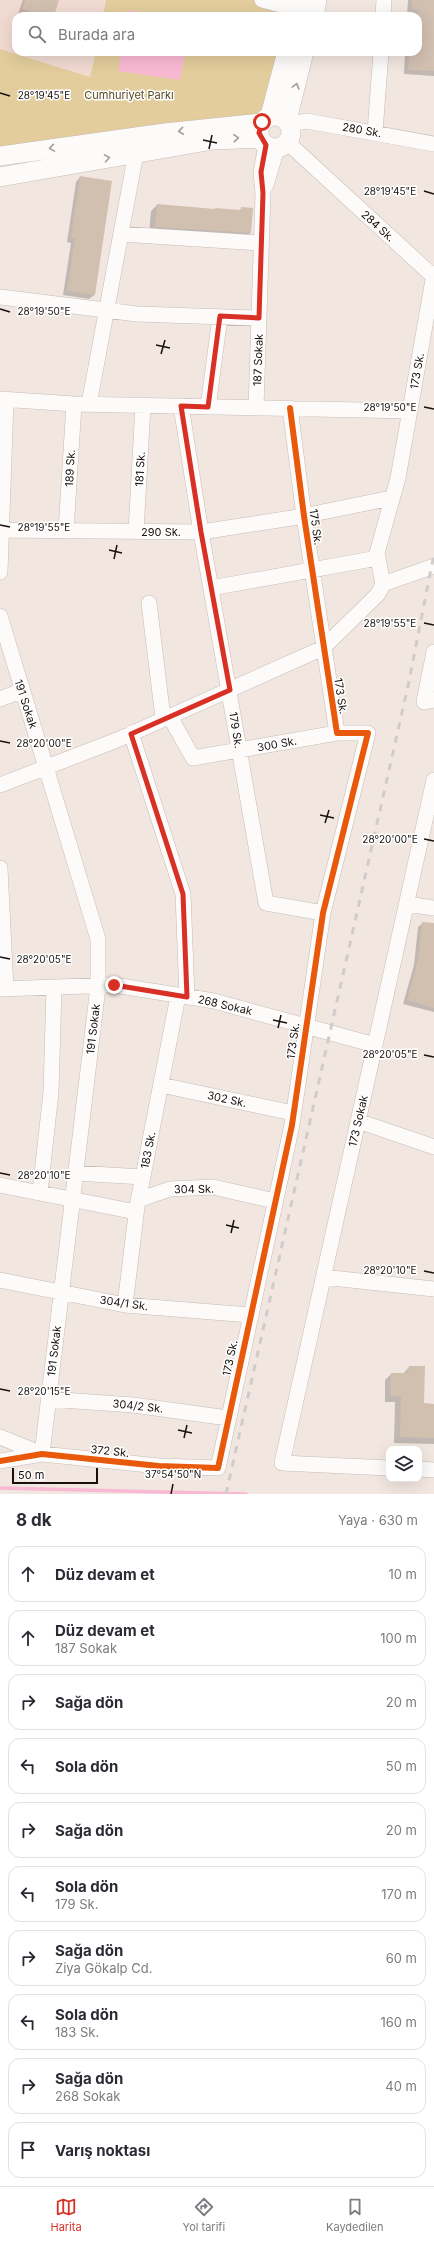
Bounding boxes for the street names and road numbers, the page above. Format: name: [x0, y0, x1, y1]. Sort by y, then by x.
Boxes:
street label: 280 Sk.: [341, 120, 383, 140]
street label: 284 Sk.: [358, 207, 398, 245]
street label: 187 Sokak: [250, 334, 266, 386]
street label: 173 Sk.: [407, 352, 427, 390]
street label: 189 Sk.: [62, 449, 78, 487]
street label: 181 Sk.: [132, 451, 148, 487]
street label: 175 Sk.: [307, 508, 325, 546]
street label: 290 Sk.: [141, 525, 181, 539]
street label: 173 Sk.: [331, 677, 351, 715]
street label: 191 Sokak: [11, 678, 41, 730]
street label: 179 Sk.: [226, 711, 246, 749]
street label: 300 Sk.: [256, 734, 298, 754]
street label: 268 Sokak: [196, 992, 254, 1018]
street label: 191 Sokak: [83, 1003, 103, 1055]
street label: 173 Sk.: [284, 1022, 302, 1060]
street label: 302 Sk.: [206, 1088, 248, 1110]
street label: 173 Sokak: [345, 1094, 371, 1148]
street label: 183 Sk.: [138, 1130, 158, 1170]
street label: 304 Sk.: [174, 1182, 214, 1196]
street label: 304/1 Sk.: [99, 1293, 149, 1313]
street label: 191 Sokak: [44, 1325, 64, 1377]
street label: 173 Sk.: [219, 1339, 241, 1377]
street label: 304/2 Sk.: [112, 1396, 164, 1416]
street label: 372 Sk.: [90, 1442, 130, 1460]

